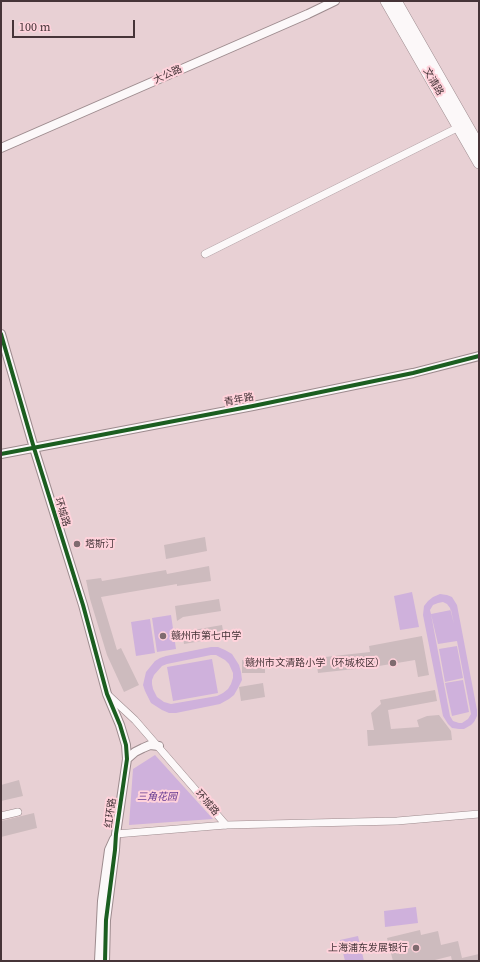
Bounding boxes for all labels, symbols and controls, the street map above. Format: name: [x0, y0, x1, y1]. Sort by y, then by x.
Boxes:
scale bar: [14, 12, 137, 38]
text: 100 m: [19, 19, 51, 35]
street label: 大公路: [152, 63, 184, 87]
street label: 文清路: [420, 66, 446, 98]
street label: 青年路: [223, 391, 255, 409]
street label: 环城路: [52, 496, 72, 528]
place label: 塔斯汀: [85, 538, 115, 550]
marker: 塔斯汀: [72, 539, 82, 549]
place label: 赣州市第七中学: [171, 630, 241, 642]
marker: 赣州市第七中学: [158, 631, 168, 641]
place label: 赣州市文清路小学（环城校区）: [245, 657, 385, 669]
marker: 赣州市文清路小学（环城校区）: [388, 658, 398, 668]
street label: 环城路: [193, 788, 221, 818]
park label: 三角花园: [137, 791, 177, 803]
street label: 红环路: [103, 797, 119, 829]
place label: 上海浦东发展银行: [328, 942, 408, 954]
marker: 上海浦东发展银行: [411, 943, 421, 953]

